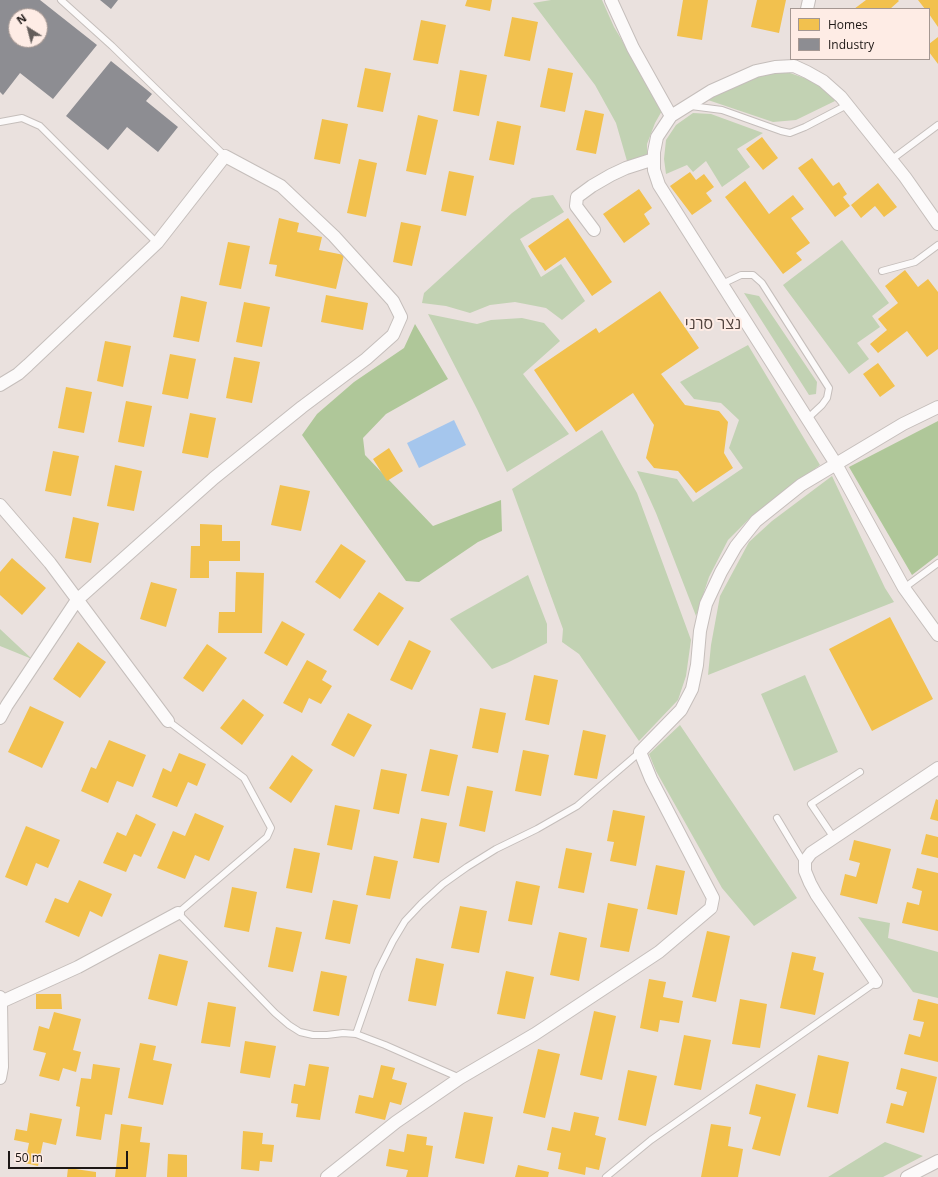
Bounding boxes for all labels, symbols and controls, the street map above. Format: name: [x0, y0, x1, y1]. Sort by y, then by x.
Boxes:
north arrow: [8, 8, 48, 48]
legend: [790, 8, 930, 60]
text: N: [13, 10, 29, 27]
text: Homes: [828, 16, 868, 33]
text: Industry: [828, 36, 874, 53]
district label: נצר סרני: [685, 314, 741, 334]
scale bar: [10, 1143, 130, 1169]
text: 50 m: [15, 1149, 43, 1166]

